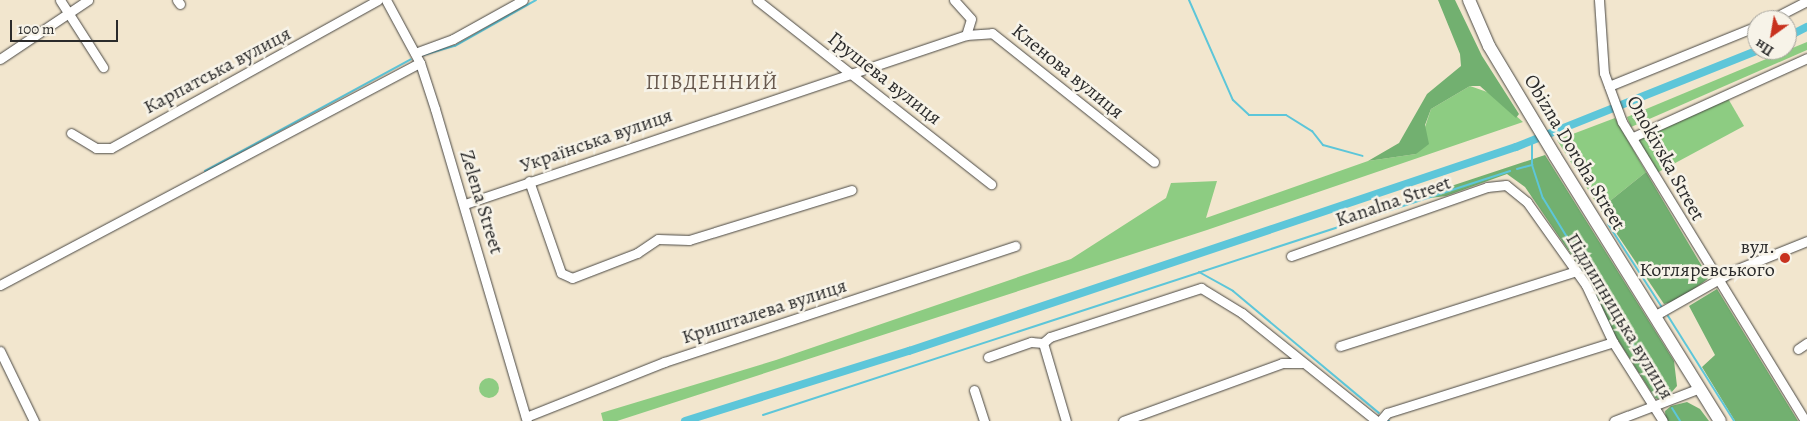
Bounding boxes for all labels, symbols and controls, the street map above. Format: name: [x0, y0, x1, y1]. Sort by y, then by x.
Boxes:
scale bar: [12, 10, 120, 42]
north arrow: [1747, 10, 1797, 60]
street label: Кленова вулиця: [1007, 18, 1129, 124]
text: 100 m: [18, 19, 55, 39]
street label: Карпатська вулиця: [139, 21, 295, 119]
street label: Грушева вулиця: [823, 26, 947, 130]
text: Пн: [1752, 34, 1777, 60]
district label: ПІВДЕННИЙ: [644, 69, 780, 95]
street label: Obizna Doroha Street: [1519, 70, 1631, 234]
street label: Onokivska Street: [1622, 91, 1710, 225]
street label: Українська вулиця: [517, 103, 675, 177]
street label: Zelena Street: [455, 147, 509, 257]
street label: Kanalna Street: [1332, 170, 1454, 232]
street label: Підлипницька вулиця: [1561, 228, 1679, 404]
place label: вул. Котляревського: [1639, 235, 1775, 282]
marker: вул. Котляревського: [1779, 252, 1791, 264]
street label: Кришталева вулиця: [679, 273, 849, 349]

